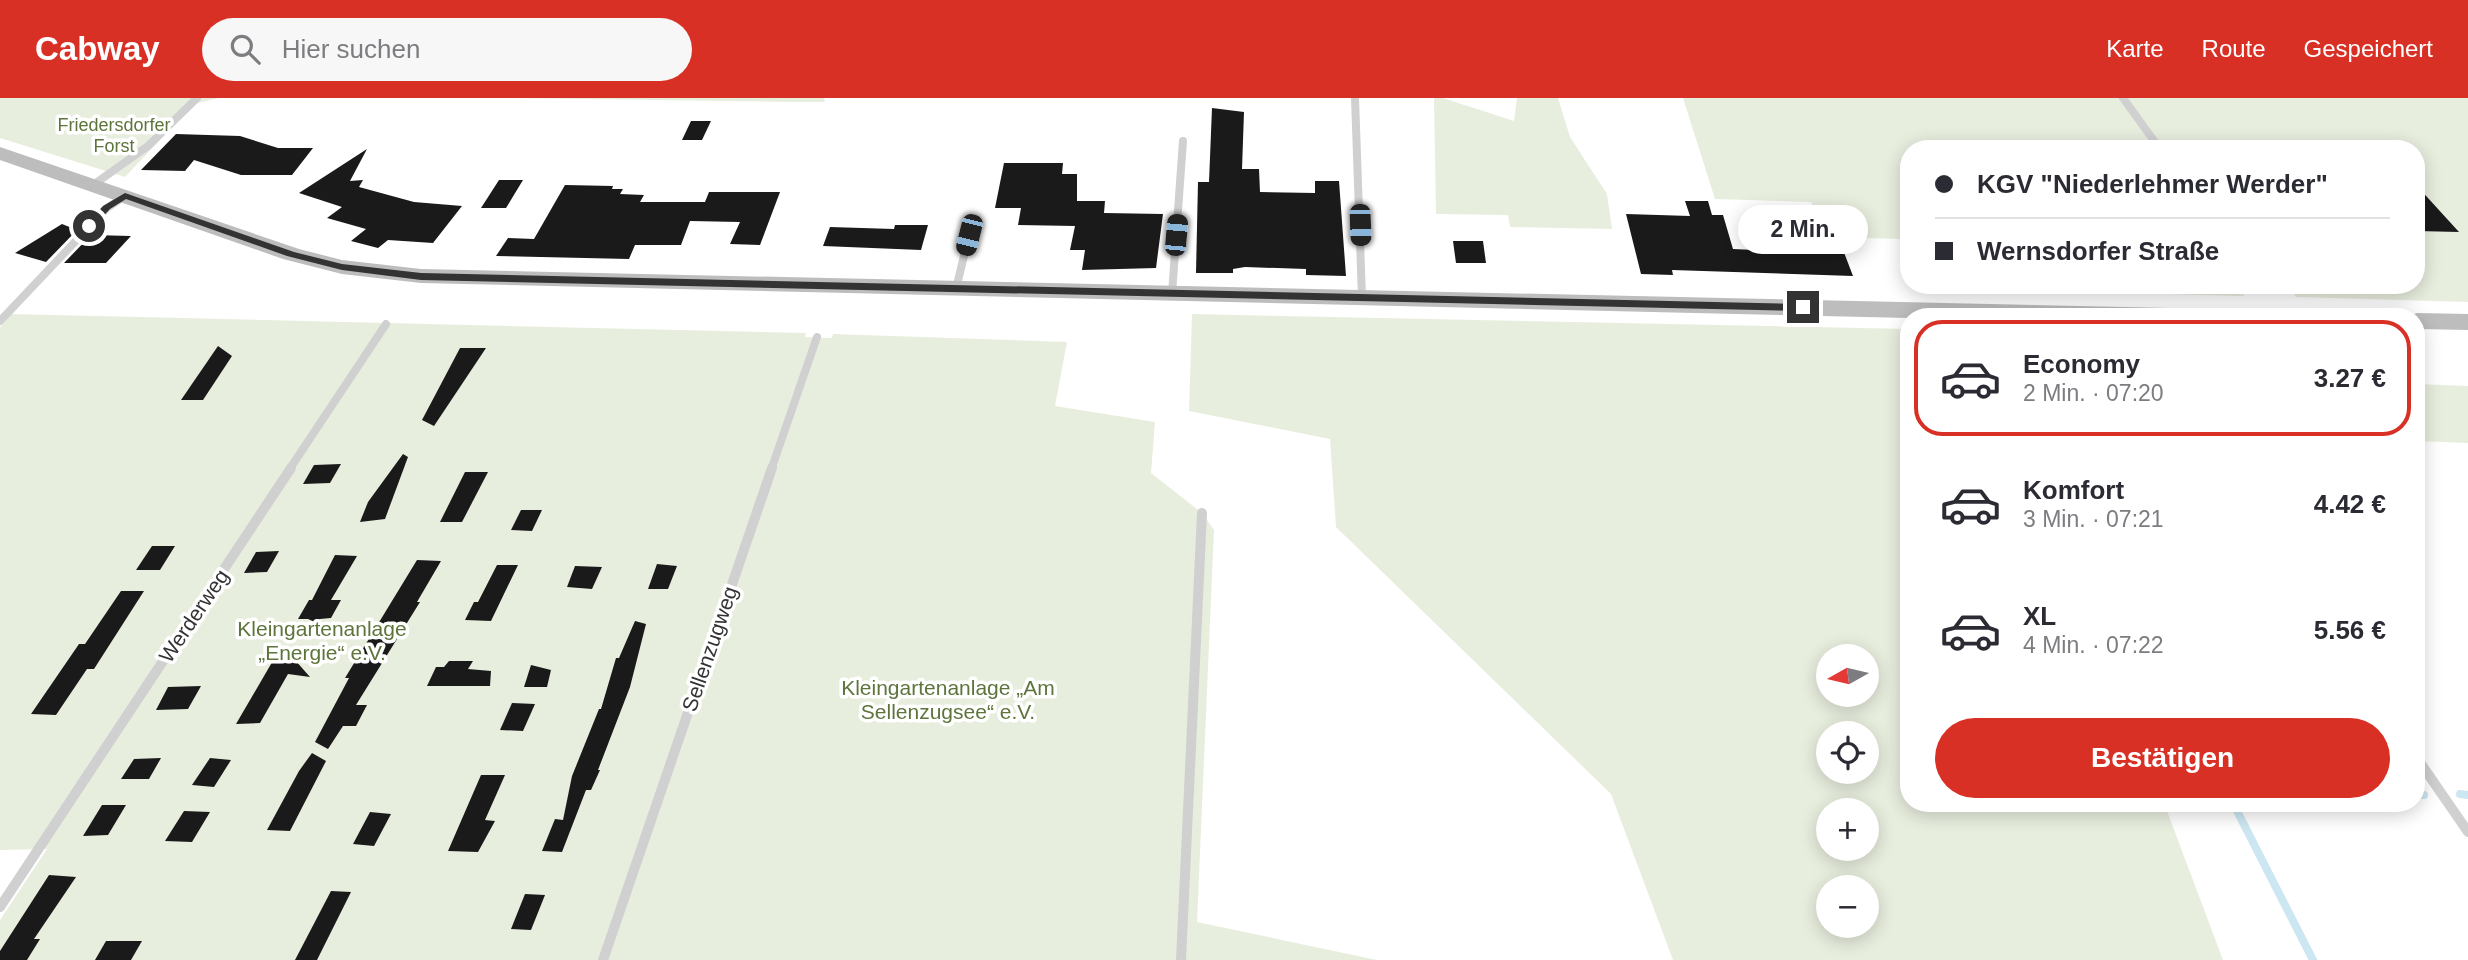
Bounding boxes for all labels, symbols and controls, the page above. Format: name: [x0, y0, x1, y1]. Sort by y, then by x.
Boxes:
search box: [202, 18, 692, 81]
text: Cabway: [35, 30, 160, 67]
icon: search: [226, 30, 264, 68]
text: Hier suchen: [282, 34, 420, 64]
text: Karte: [2106, 35, 2164, 62]
text: Route: [2202, 35, 2266, 62]
text: Gespeichert: [2304, 35, 2433, 62]
park label: Friedersdorfer Forst: [57, 115, 171, 156]
text: KGV "Niederlehmer Werder": [1977, 169, 2328, 199]
car: [1349, 204, 1372, 246]
callout: 2 Min.: [1738, 206, 1868, 254]
route start: [73, 210, 105, 242]
car: [954, 212, 985, 258]
car: [1164, 213, 1189, 257]
text: 2 Min.: [1770, 216, 1836, 242]
text: Wernsdorfer Straße: [1977, 236, 2219, 266]
route end: [1787, 291, 1819, 323]
icon: car: [1939, 347, 2002, 410]
text: Economy: [2023, 349, 2140, 379]
text: 3.27 €: [2314, 363, 2386, 393]
text: 2 Min. · 07:20: [2023, 380, 2164, 406]
icon: car: [1939, 473, 2002, 536]
text: Komfort: [2023, 475, 2124, 505]
text: 4.42 €: [2314, 489, 2386, 519]
text: 3 Min. · 07:21: [2023, 506, 2164, 532]
street label: Werderweg: [154, 565, 233, 667]
street label: Sellenzugweg: [677, 583, 742, 714]
icon: car: [1939, 599, 2002, 662]
text: XL: [2023, 601, 2056, 631]
text: 5.56 €: [2314, 615, 2386, 645]
park label: Kleingartenanlage „Energie“ e.V.: [237, 617, 407, 664]
text: 4 Min. · 07:22: [2023, 632, 2164, 658]
north arrow: [1816, 644, 1880, 707]
map controls: [1816, 644, 1879, 938]
park label: Kleingartenanlage „Am Sellenzugsee“ e.V.: [841, 676, 1055, 723]
button: Bestätigen: [1935, 718, 2390, 798]
button: locate: [1816, 721, 1879, 784]
button: +: [1816, 798, 1879, 861]
button: −: [1816, 875, 1879, 938]

